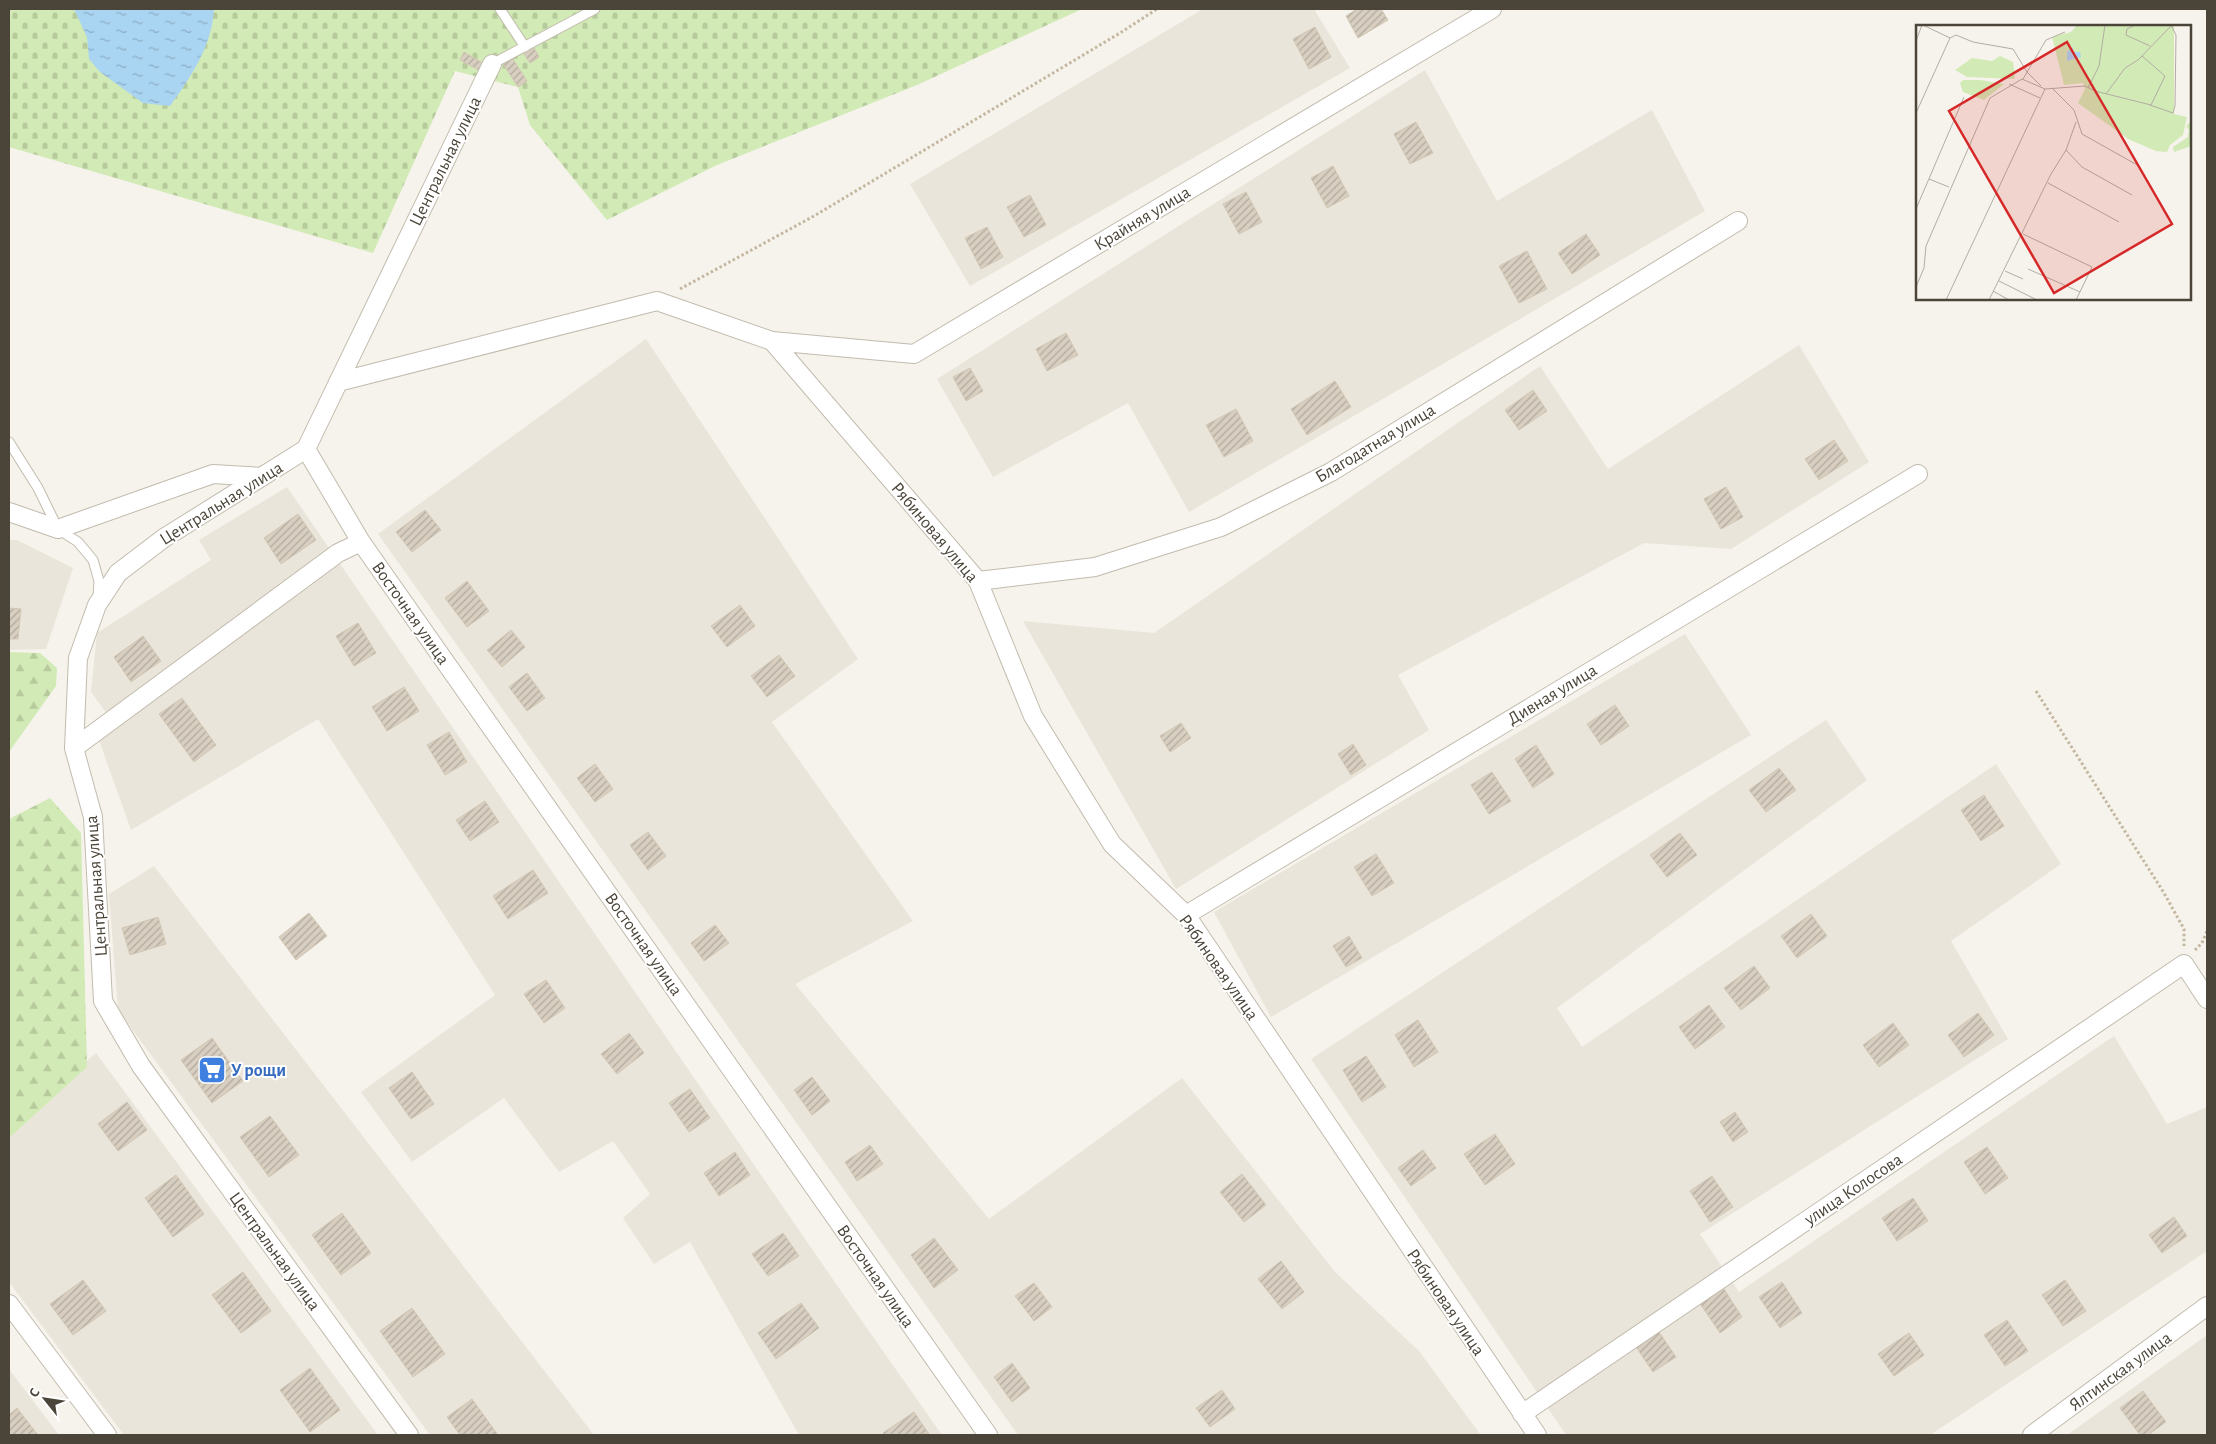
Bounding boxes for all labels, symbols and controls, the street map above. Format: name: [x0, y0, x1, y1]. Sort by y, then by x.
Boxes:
inset map: [1916, 25, 2191, 300]
street label: Центральная улица: [407, 94, 485, 229]
street label: Крайняя улица: [1091, 183, 1194, 255]
street label: Благодатная улица: [1312, 401, 1439, 487]
street label: Центральная улица: [157, 459, 286, 549]
street label: Рябиновая улица: [887, 479, 982, 586]
street label: Восточная улица: [368, 559, 452, 668]
street label: Дивная улица: [1505, 661, 1600, 729]
street label: Центральная улица: [83, 815, 111, 957]
street label: Восточная улица: [601, 890, 685, 999]
street label: Рябиновая улица: [1175, 911, 1262, 1024]
supermarket icon: У рощи: [197, 1055, 227, 1085]
place label: У рощи: [231, 1062, 286, 1080]
street label: улица Колосова: [1800, 1151, 1906, 1230]
street label: Центральная улица: [225, 1189, 323, 1314]
street label: Восточная улица: [833, 1222, 917, 1331]
street label: Рябиновая улица: [1403, 1245, 1488, 1359]
street label: Ялтинская улица: [2066, 1329, 2175, 1415]
north arrow: [20, 1374, 70, 1424]
text: С: [27, 1386, 43, 1400]

